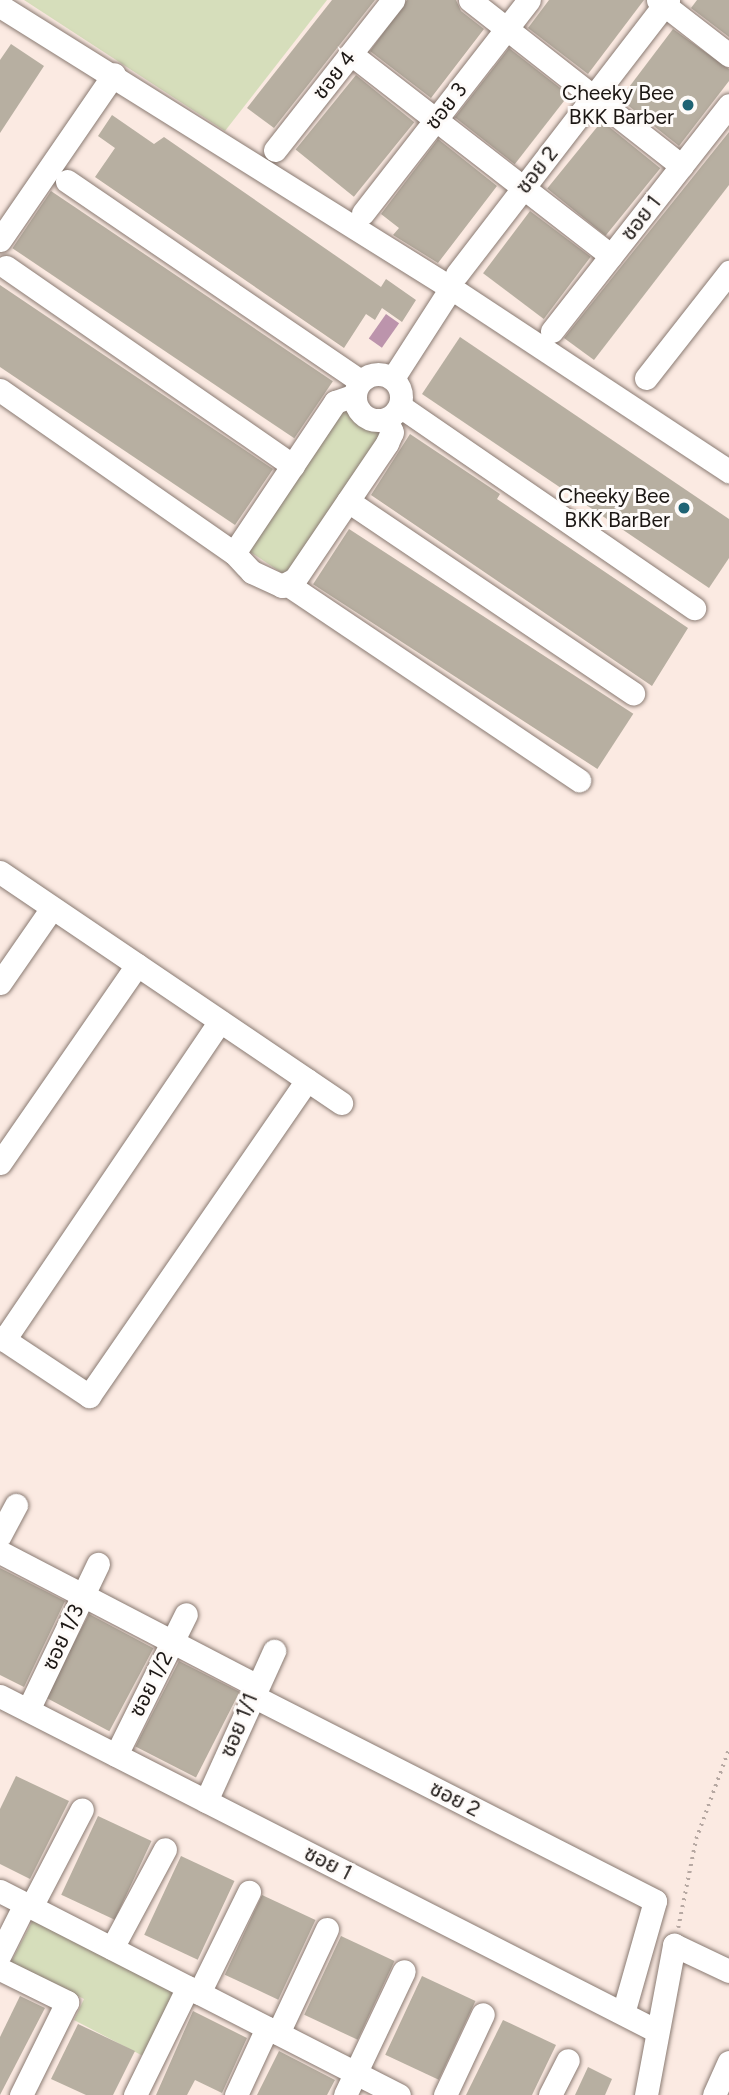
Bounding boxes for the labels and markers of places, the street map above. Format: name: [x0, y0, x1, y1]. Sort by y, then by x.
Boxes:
place label: Cheeky Bee BKK Barber: [562, 80, 674, 130]
marker: Cheeky Bee BKK Barber: [680, 97, 696, 113]
place label: Cheeky Bee BKK BarBer: [558, 483, 670, 533]
marker: Cheeky Bee BKK BarBer: [676, 500, 692, 516]

